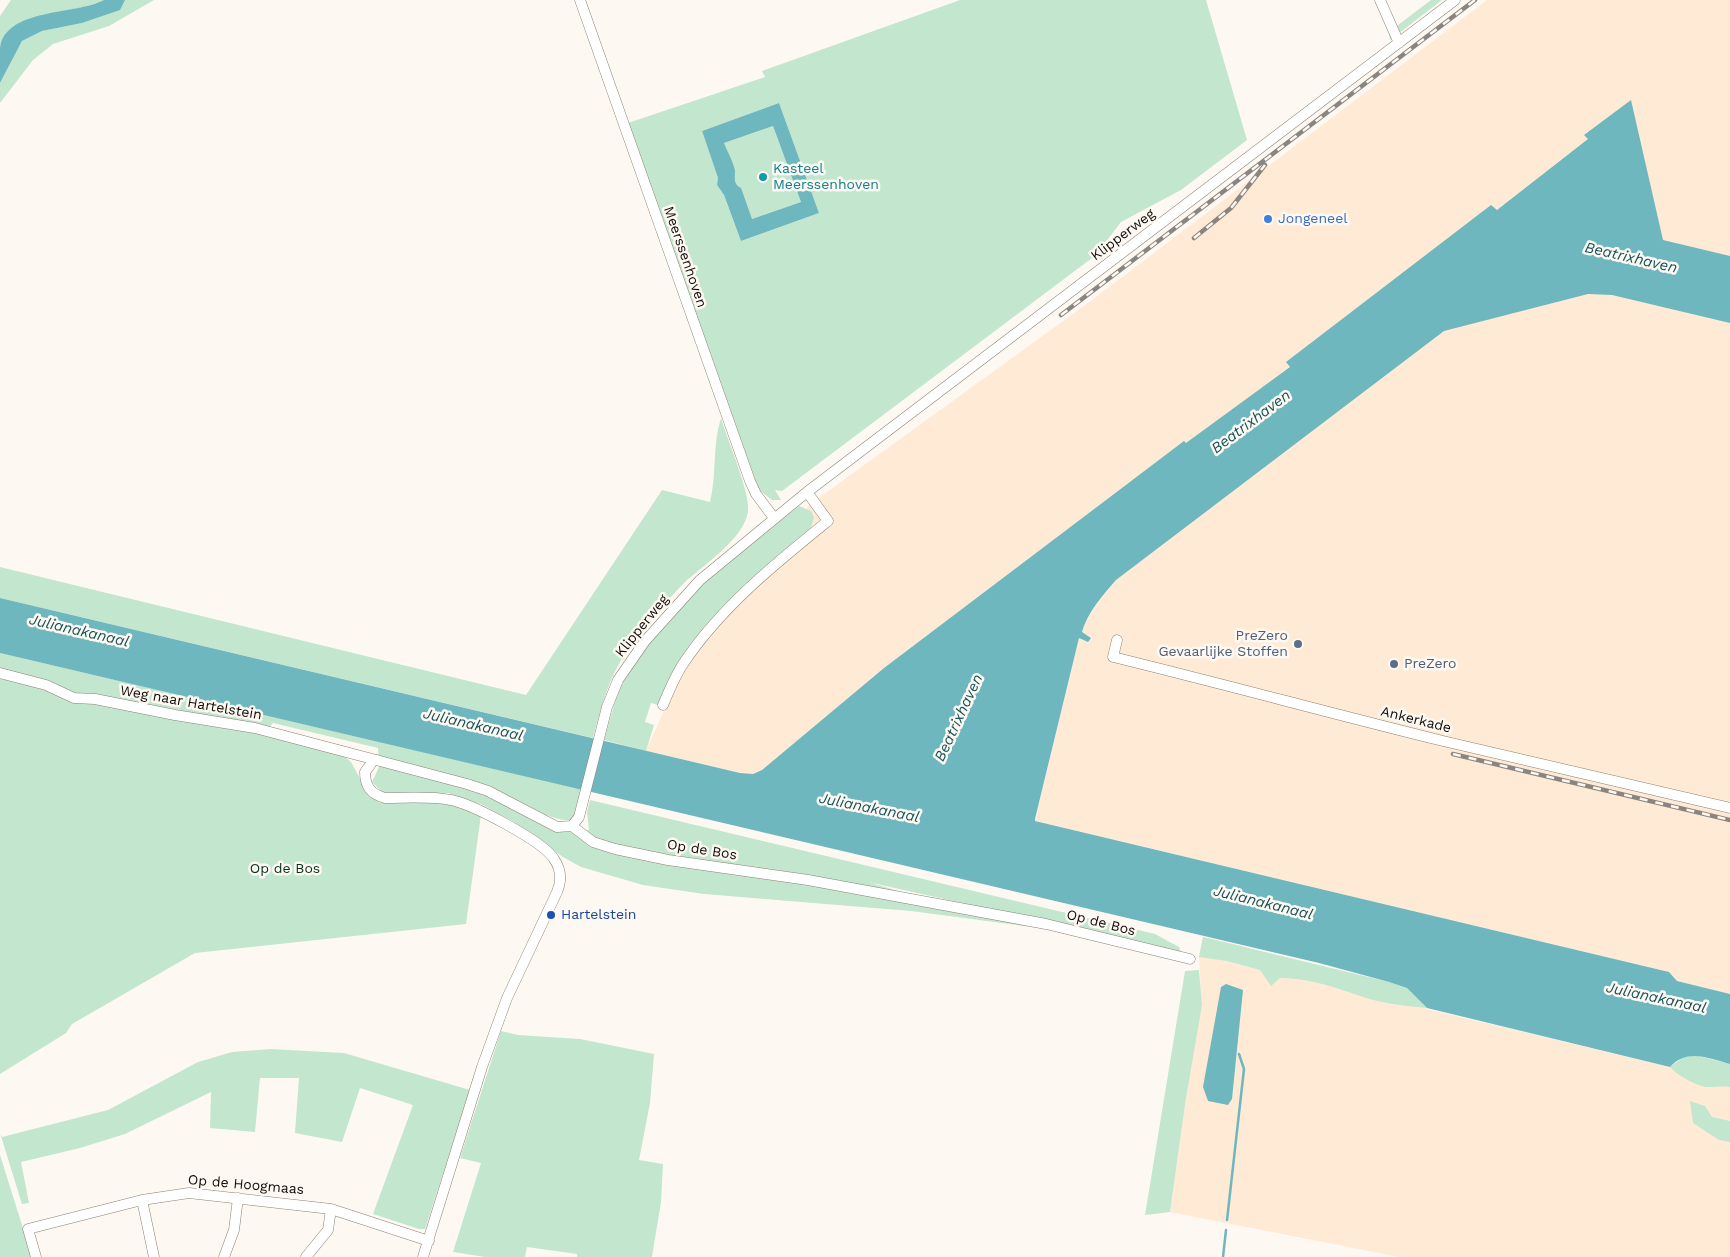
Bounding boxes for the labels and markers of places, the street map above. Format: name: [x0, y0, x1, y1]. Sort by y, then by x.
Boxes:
place label: Kasteel Meerssenhoven: [773, 161, 879, 193]
marker: Kasteel Meerssenhoven: [757, 171, 769, 183]
place label: Jongeneel: [1278, 211, 1348, 227]
marker: Jongeneel: [1262, 213, 1274, 225]
place label: PreZero Gevaarlijke Stoffen: [1158, 628, 1288, 660]
marker: PreZero Gevaarlijke Stoffen: [1292, 638, 1304, 650]
place label: PreZero: [1404, 656, 1456, 672]
marker: PreZero: [1388, 658, 1400, 670]
place label: Hartelstein: [561, 907, 636, 923]
marker: Hartelstein: [545, 909, 557, 921]

